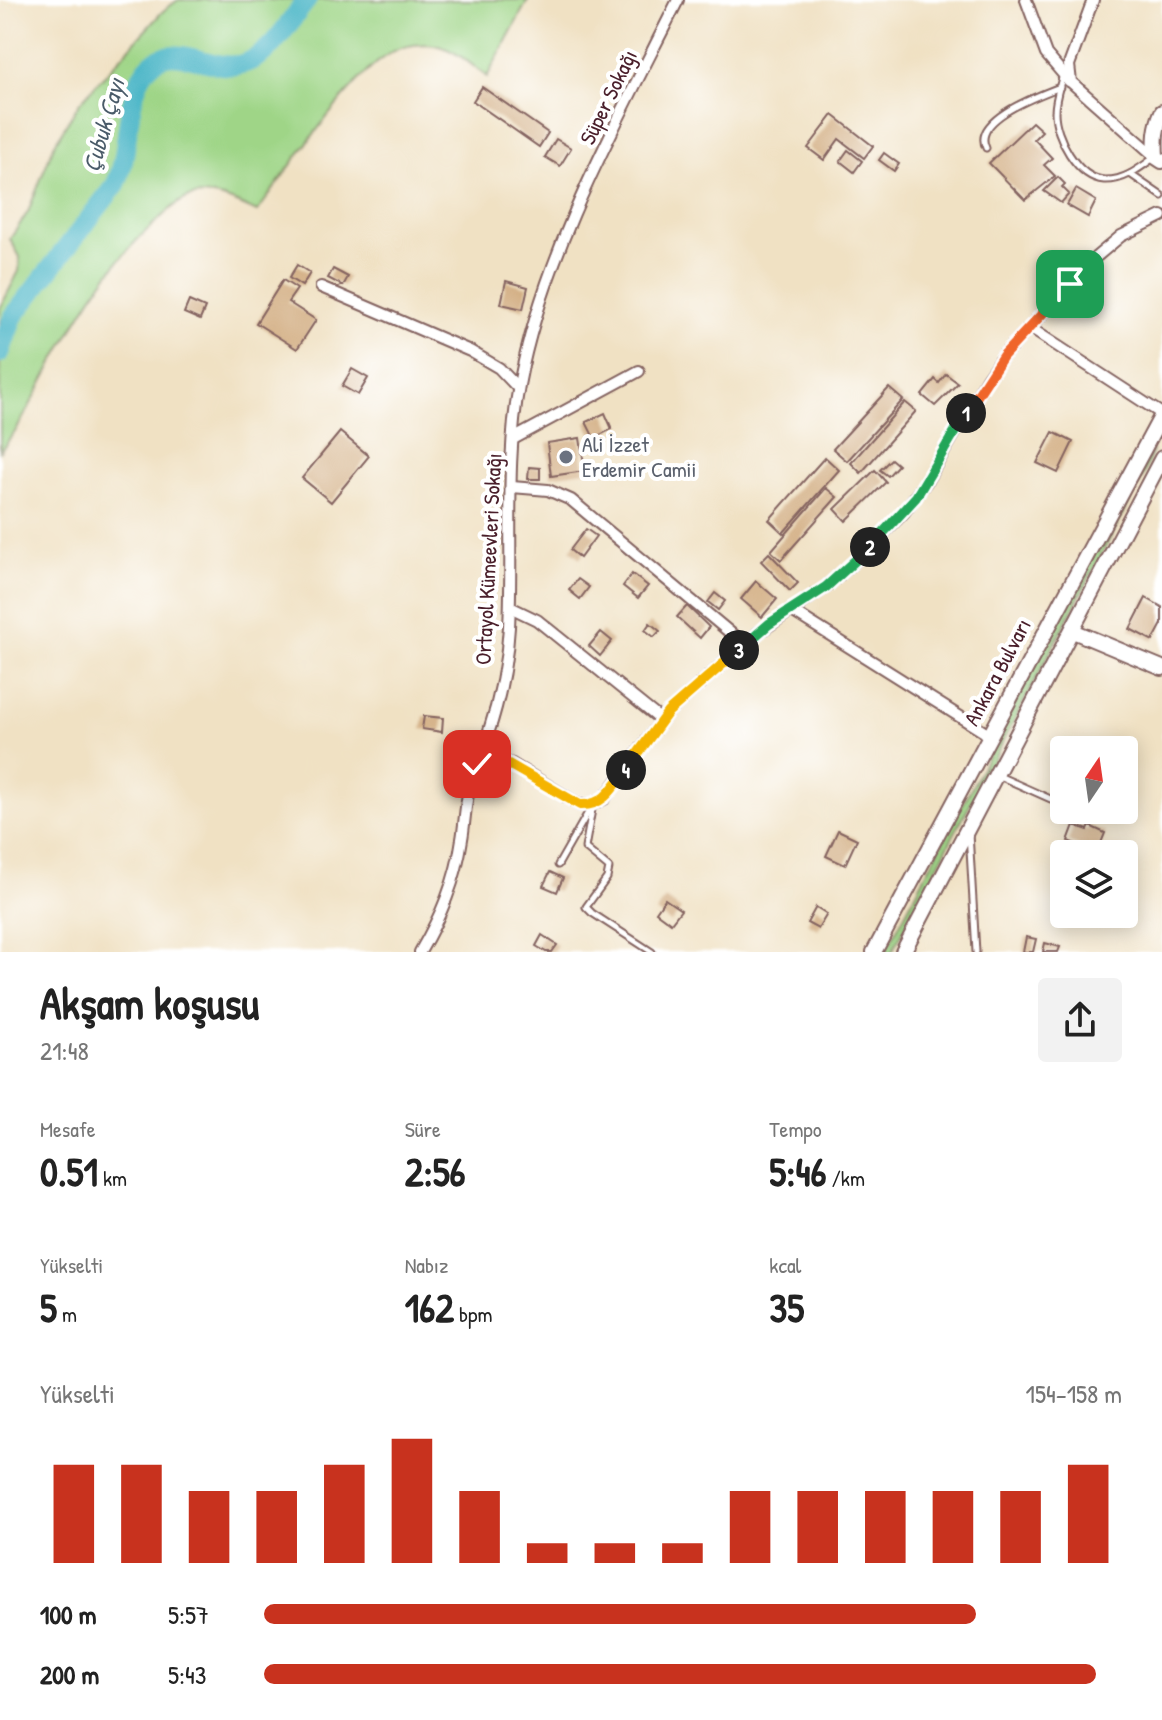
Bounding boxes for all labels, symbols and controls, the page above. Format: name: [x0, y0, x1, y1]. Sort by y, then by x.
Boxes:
street label: Süper Sokağı: [572, 45, 644, 149]
water label: Çubuk Çayı: [74, 73, 133, 176]
pin: [1036, 250, 1104, 318]
icon: arrive: [1048, 262, 1092, 306]
pin: 1: [946, 393, 986, 433]
text: 1: [962, 398, 970, 428]
place label: Ali İzzet Erdemir Camii: [582, 429, 696, 484]
marker: Ali İzzet Erdemir Camii: [557, 448, 575, 466]
street label: Ortayol Kümeevleri Sokağı: [467, 452, 509, 666]
pin: 2: [850, 527, 890, 567]
text: 2: [865, 532, 875, 562]
street label: Ankara Bulvarı: [956, 613, 1038, 731]
pin: 3: [719, 630, 759, 670]
text: 3: [734, 635, 744, 665]
pin: [443, 730, 511, 798]
north arrow: [1050, 736, 1138, 824]
map controls: [1050, 736, 1138, 928]
icon: check: [455, 742, 499, 786]
pin: 4: [606, 750, 646, 790]
text: 4: [622, 755, 630, 785]
button: layers: [1050, 840, 1138, 928]
text: Akşam koşusu: [40, 973, 259, 1033]
button: share: [1038, 978, 1122, 1062]
text: 21:48: [40, 1033, 89, 1068]
text: Mesafe: [40, 1114, 96, 1144]
text: Süre: [405, 1114, 441, 1144]
text: Tempo: [769, 1114, 822, 1144]
text: 0.51: [40, 1144, 98, 1198]
text: 2:56: [405, 1144, 466, 1198]
text: 5:46: [769, 1144, 827, 1198]
text: km: [98, 1163, 127, 1193]
text: /km: [827, 1163, 865, 1193]
text: Yükselti: [40, 1250, 103, 1280]
text: Nabız: [405, 1250, 448, 1280]
text: kcal: [769, 1250, 801, 1280]
text: 5: [40, 1280, 57, 1334]
text: 162: [405, 1280, 454, 1334]
text: 35: [769, 1280, 804, 1334]
text: m: [57, 1299, 77, 1329]
text: bpm: [454, 1299, 492, 1329]
text: Yükselti: [40, 1376, 115, 1411]
text: 154–158 m: [1026, 1376, 1122, 1411]
text: 100 m: [40, 1597, 96, 1632]
text: 5:57: [168, 1597, 209, 1632]
text: 200 m: [40, 1657, 99, 1692]
text: 5:43: [168, 1657, 206, 1692]

